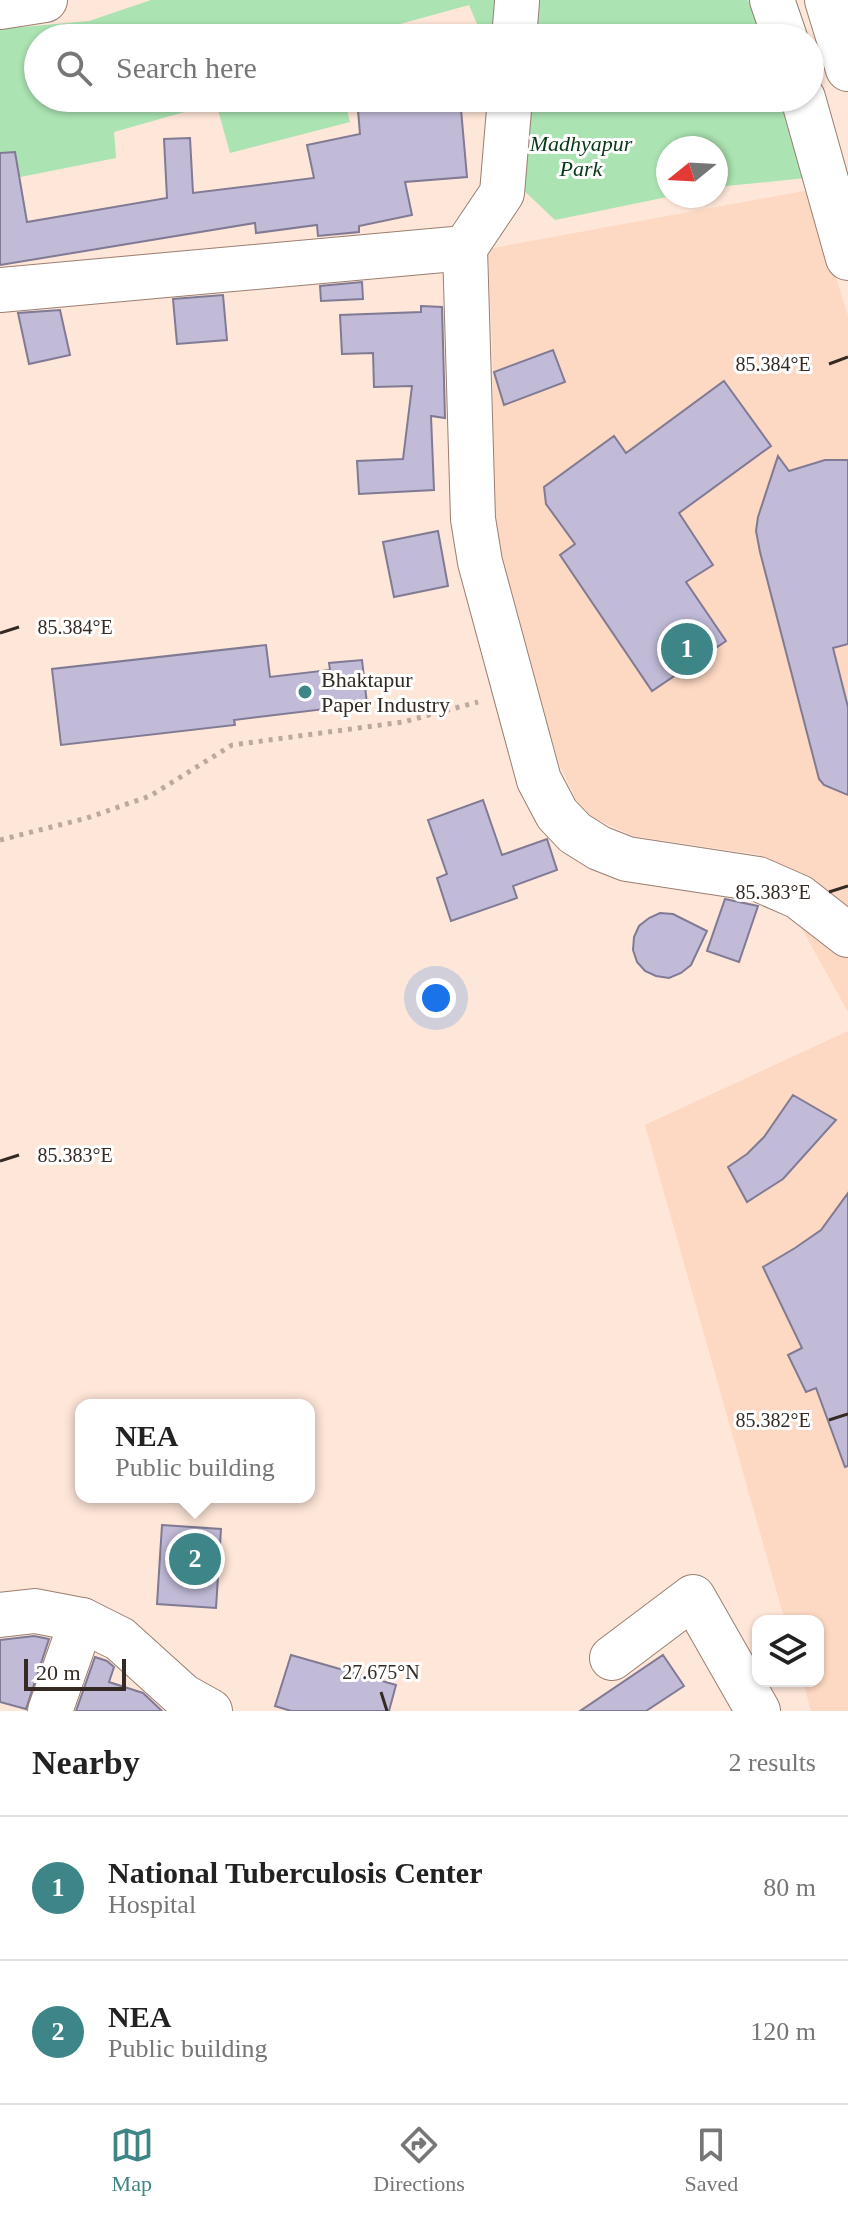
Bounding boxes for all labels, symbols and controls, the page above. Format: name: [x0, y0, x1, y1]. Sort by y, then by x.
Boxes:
search box: [24, 24, 824, 112]
icon: search: [52, 46, 96, 90]
text: Search here: [116, 51, 257, 84]
park label: Madhyapur Park: [529, 131, 633, 181]
north arrow: [656, 136, 728, 208]
text: 85.384°E: [735, 353, 811, 375]
text: 85.384°E: [37, 616, 113, 638]
pin: 1: [661, 619, 713, 679]
place label: Bhaktapur Paper Industry: [321, 667, 450, 717]
marker: Bhaktapur Paper Industry: [296, 683, 314, 701]
text: 85.383°E: [735, 881, 811, 903]
your location: [416, 978, 456, 1018]
text: 85.383°E: [37, 1144, 113, 1166]
popup: [75, 1399, 315, 1503]
text: 85.382°E: [735, 1409, 811, 1431]
text: NEA: [115, 1419, 179, 1452]
text: Public building: [115, 1453, 275, 1482]
pin: 2: [169, 1529, 221, 1589]
map controls: [752, 1615, 824, 1687]
button: layers: [752, 1615, 824, 1687]
scale bar: [24, 1655, 126, 1691]
text: 20 m: [36, 1660, 81, 1685]
text: 27.675°N: [342, 1661, 420, 1683]
text: Nearby: [32, 1744, 140, 1781]
text: 2 results: [729, 1748, 816, 1777]
text: National Tuberculosis Center: [108, 1856, 483, 1889]
text: 1: [52, 1873, 65, 1902]
text: 80 m: [763, 1873, 816, 1902]
text: Hospital: [108, 1890, 196, 1919]
text: NEA: [108, 2000, 171, 2033]
text: 2: [52, 2017, 65, 2046]
text: 120 m: [750, 2017, 816, 2046]
text: Public building: [108, 2034, 268, 2063]
tab: Map: [110, 2123, 154, 2197]
tab: Directions: [373, 2123, 465, 2197]
tab: Saved: [684, 2123, 738, 2197]

